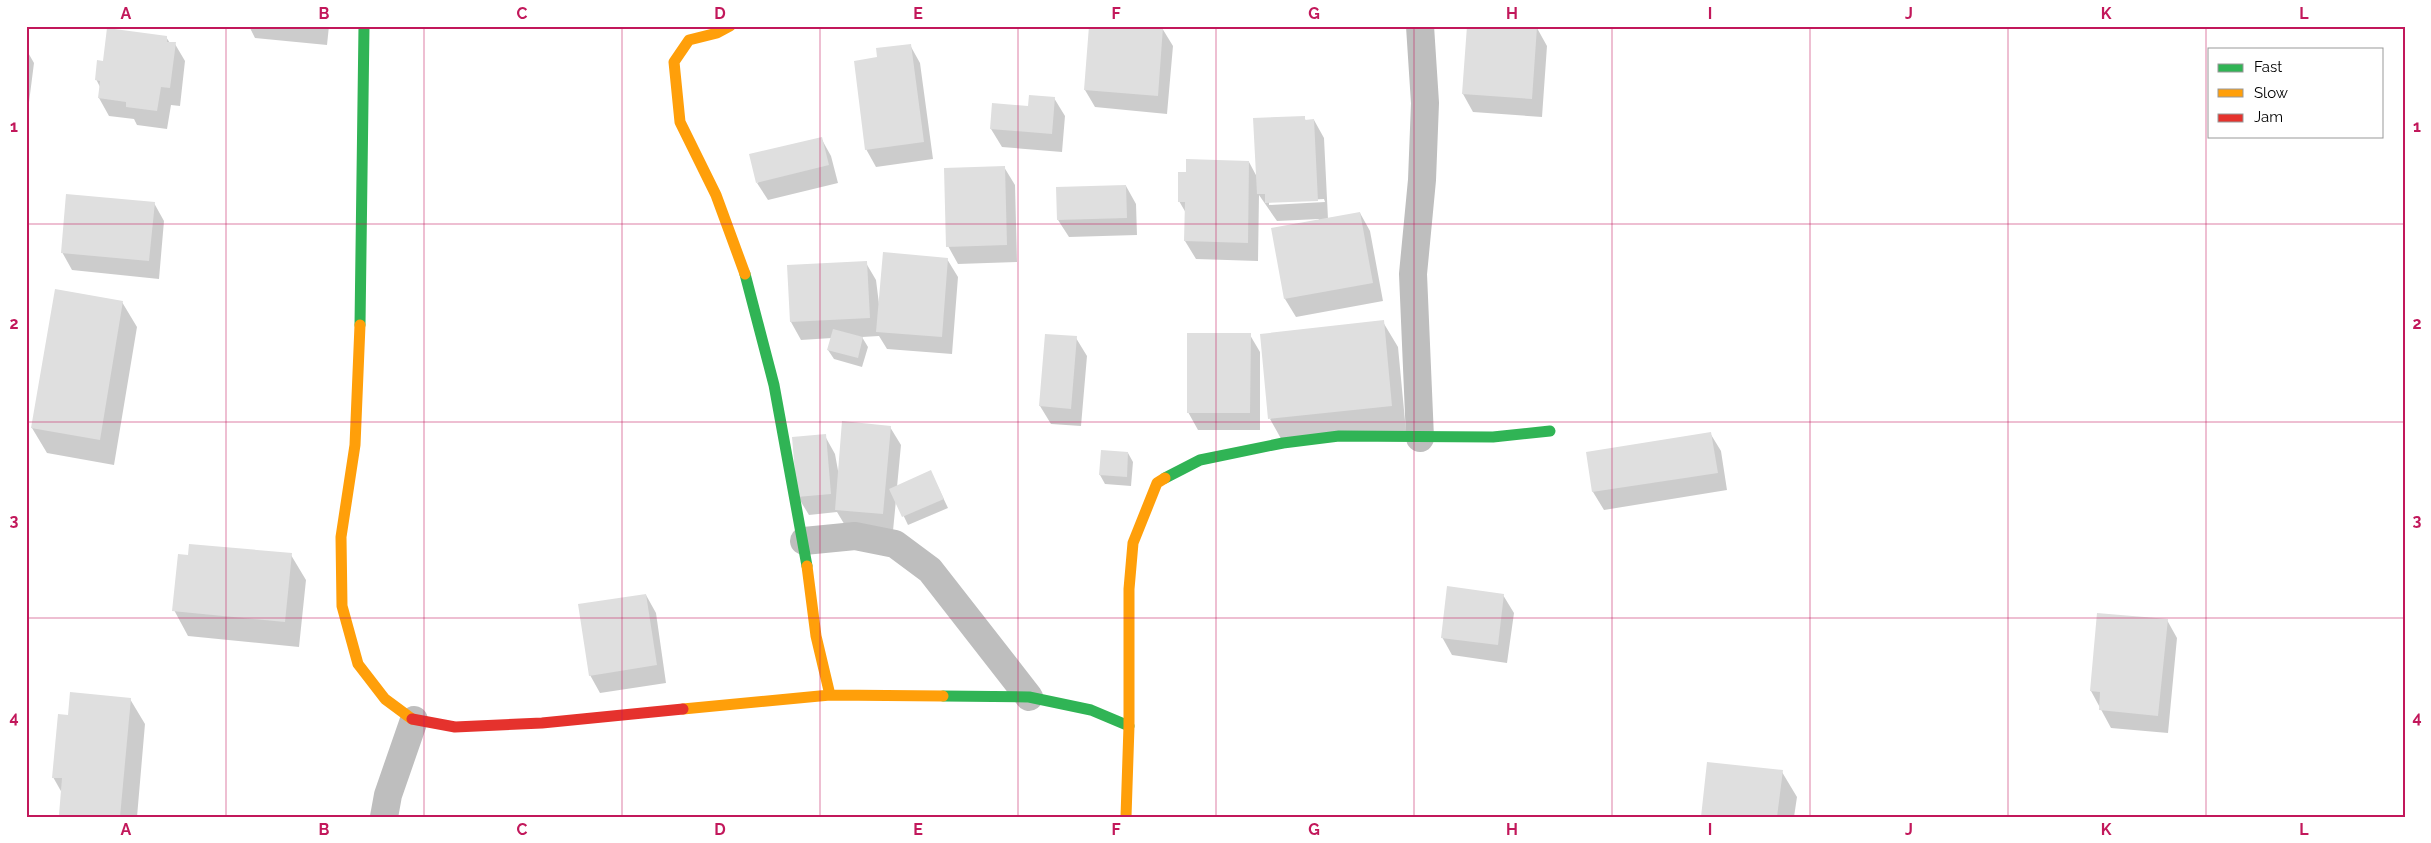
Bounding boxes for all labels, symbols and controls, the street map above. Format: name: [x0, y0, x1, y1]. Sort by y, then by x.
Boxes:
text: A: [121, 4, 132, 23]
text: B: [319, 4, 330, 23]
text: C: [517, 4, 528, 23]
text: D: [714, 4, 726, 23]
text: E: [913, 4, 923, 23]
text: F: [1111, 4, 1121, 23]
text: G: [1308, 4, 1320, 23]
text: H: [1506, 4, 1518, 23]
text: I: [1708, 4, 1712, 23]
text: J: [1905, 4, 1913, 23]
text: K: [2101, 4, 2112, 23]
text: L: [2299, 4, 2309, 23]
legend: [2208, 48, 2384, 138]
text: Fast: [2254, 58, 2282, 76]
text: Slow: [2254, 84, 2288, 102]
text: Jam: [2254, 108, 2283, 126]
text: 1: [10, 117, 18, 136]
text: 1: [2413, 117, 2421, 136]
text: 2: [9, 314, 19, 333]
text: 2: [2412, 314, 2422, 333]
text: 3: [10, 511, 19, 530]
text: 3: [2413, 511, 2422, 530]
text: 4: [9, 708, 19, 727]
text: 4: [2412, 708, 2422, 727]
text: A: [121, 820, 132, 839]
text: B: [319, 820, 330, 839]
text: C: [517, 820, 528, 839]
text: D: [714, 820, 726, 839]
text: E: [913, 820, 923, 839]
text: F: [1111, 820, 1121, 839]
text: G: [1308, 820, 1320, 839]
text: H: [1506, 820, 1518, 839]
text: I: [1708, 820, 1712, 839]
text: J: [1905, 820, 1913, 839]
text: K: [2101, 820, 2112, 839]
text: L: [2299, 820, 2309, 839]

